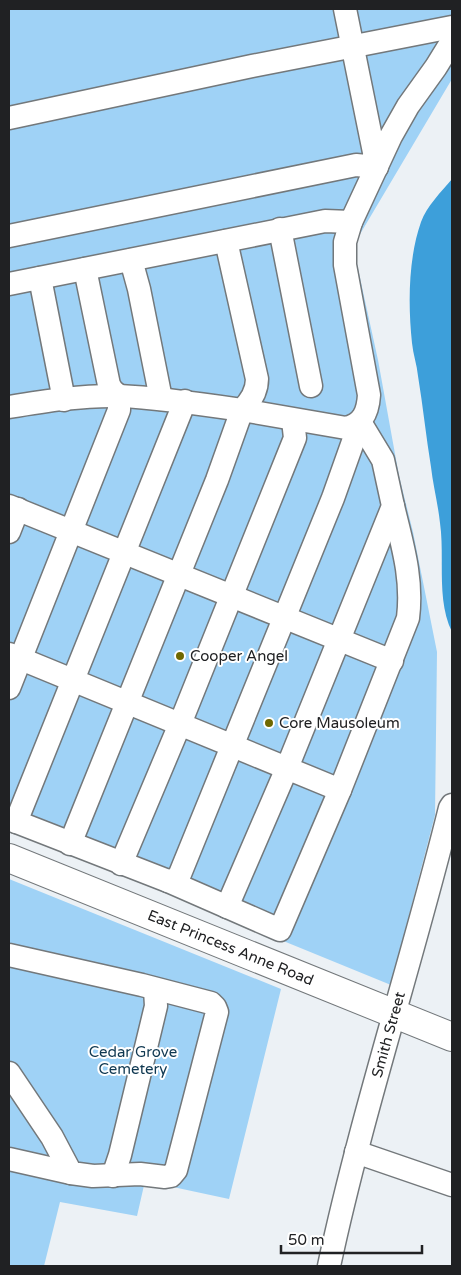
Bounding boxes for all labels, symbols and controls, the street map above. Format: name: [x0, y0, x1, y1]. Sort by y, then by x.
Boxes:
place label: Cooper Angel: [190, 647, 288, 665]
marker: Cooper Angel: [174, 650, 186, 662]
place label: Core Mausoleum: [279, 714, 400, 732]
marker: Core Mausoleum: [263, 717, 275, 729]
street label: East Princess Anne Road: [145, 906, 316, 989]
street label: Smith Street: [368, 989, 409, 1079]
park label: Cedar Grove Cemetery: [89, 1043, 177, 1078]
scale bar: [281, 1222, 422, 1254]
text: 50 m: [288, 1231, 325, 1249]

